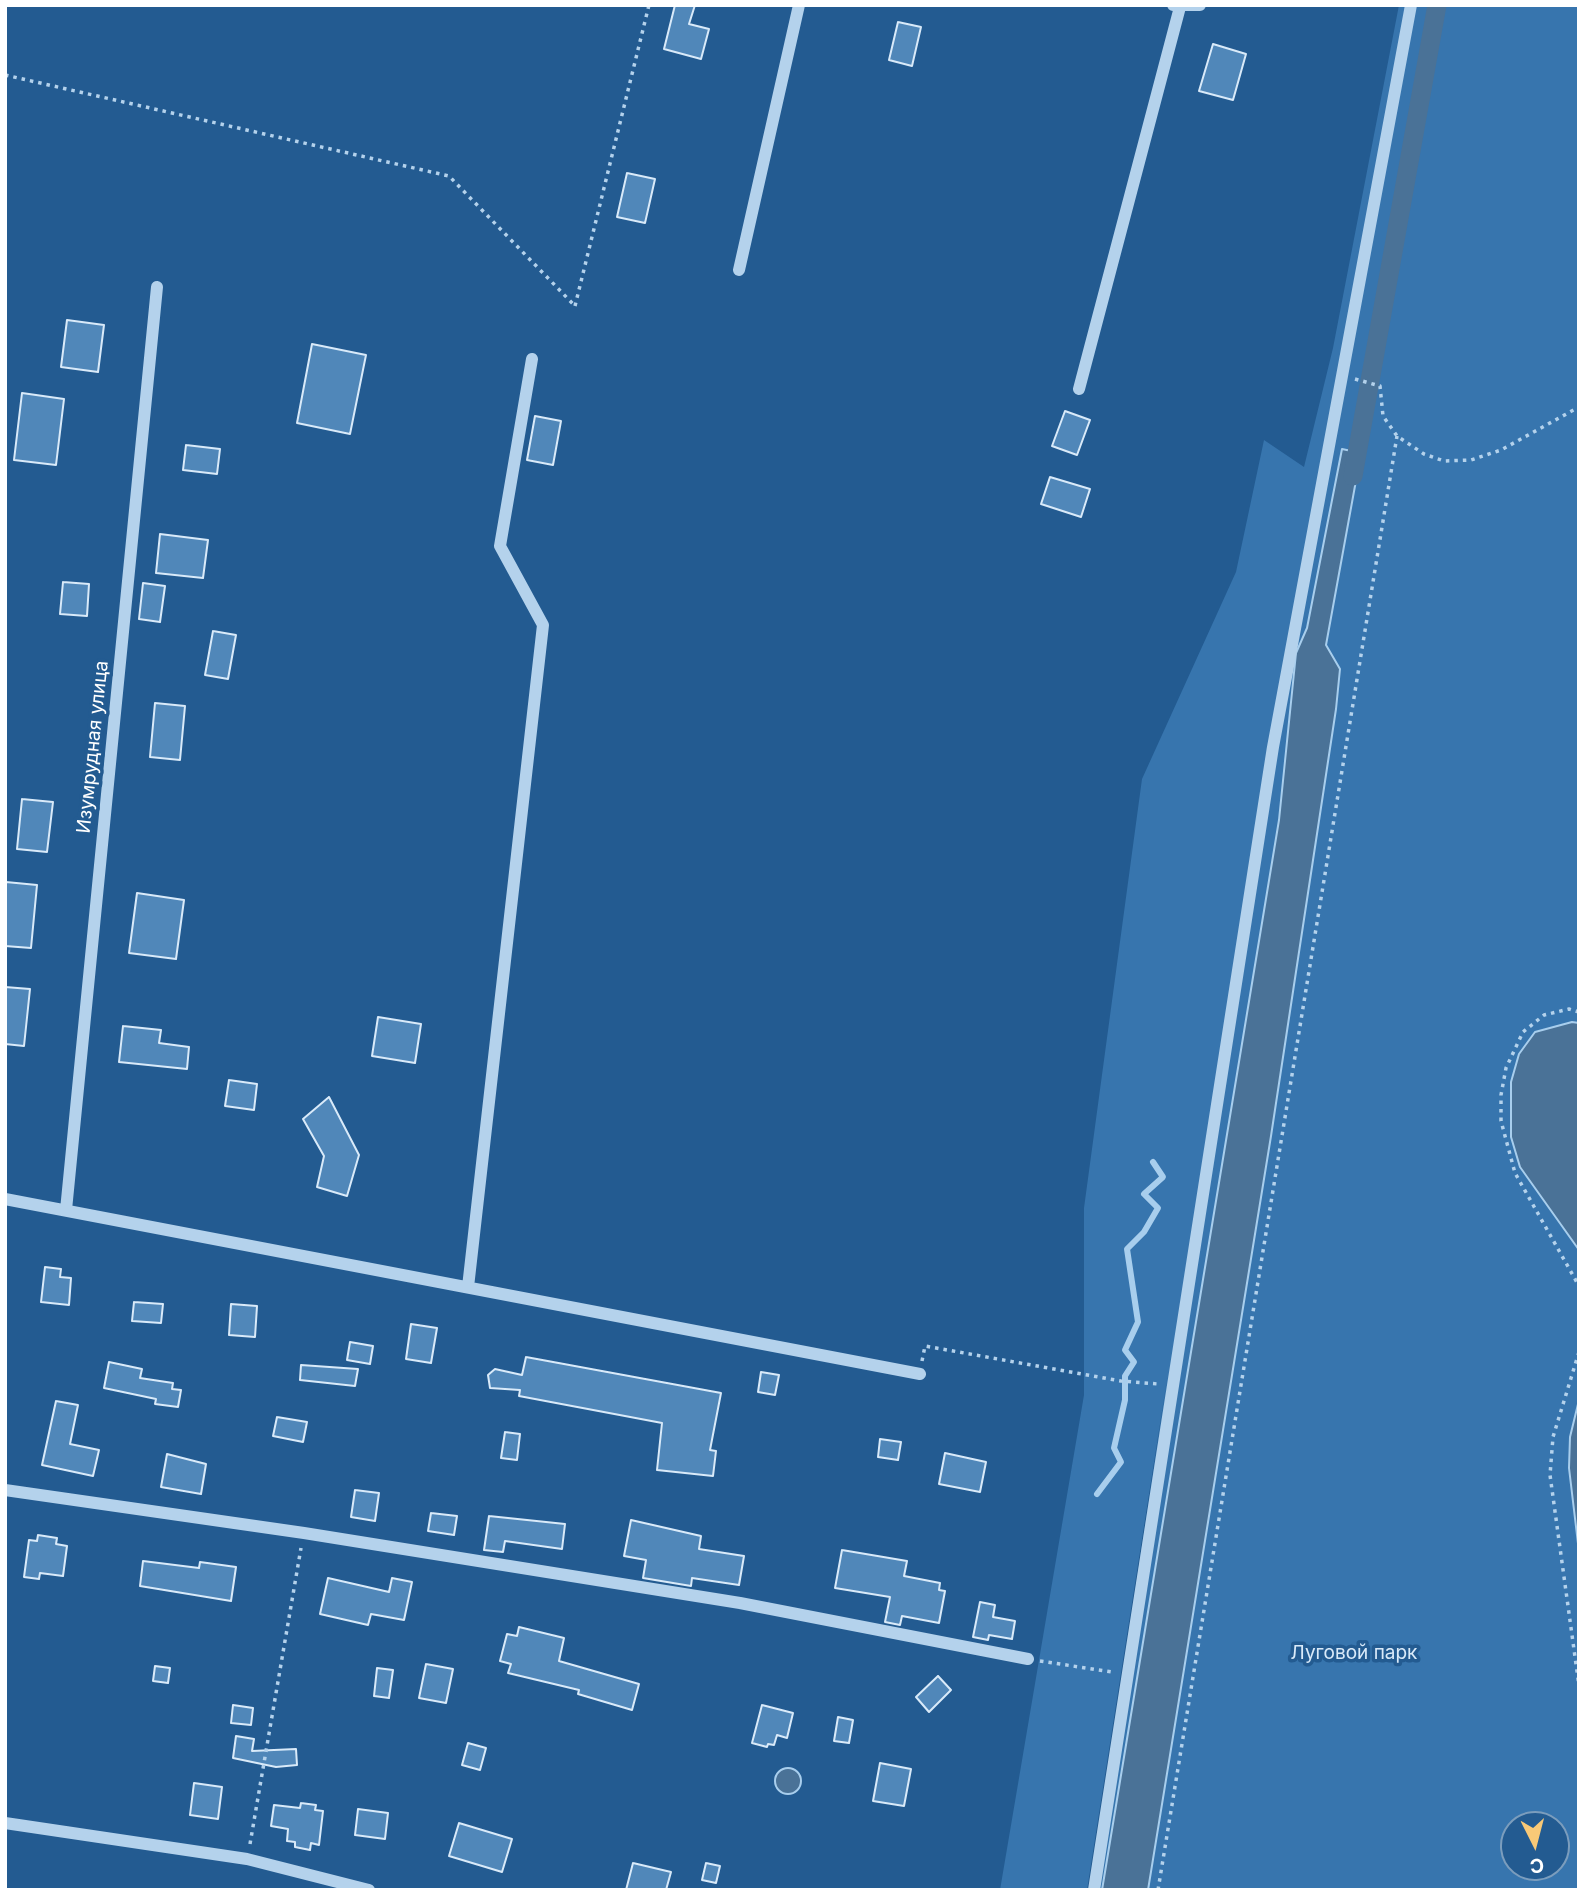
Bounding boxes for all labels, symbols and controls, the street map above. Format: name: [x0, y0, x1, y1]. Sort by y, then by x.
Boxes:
street label: Изумрудная улица: [73, 660, 113, 834]
park label: Луговой парк: [1291, 1642, 1417, 1664]
north arrow: [1500, 1811, 1570, 1881]
text: С: [1529, 1853, 1545, 1878]

